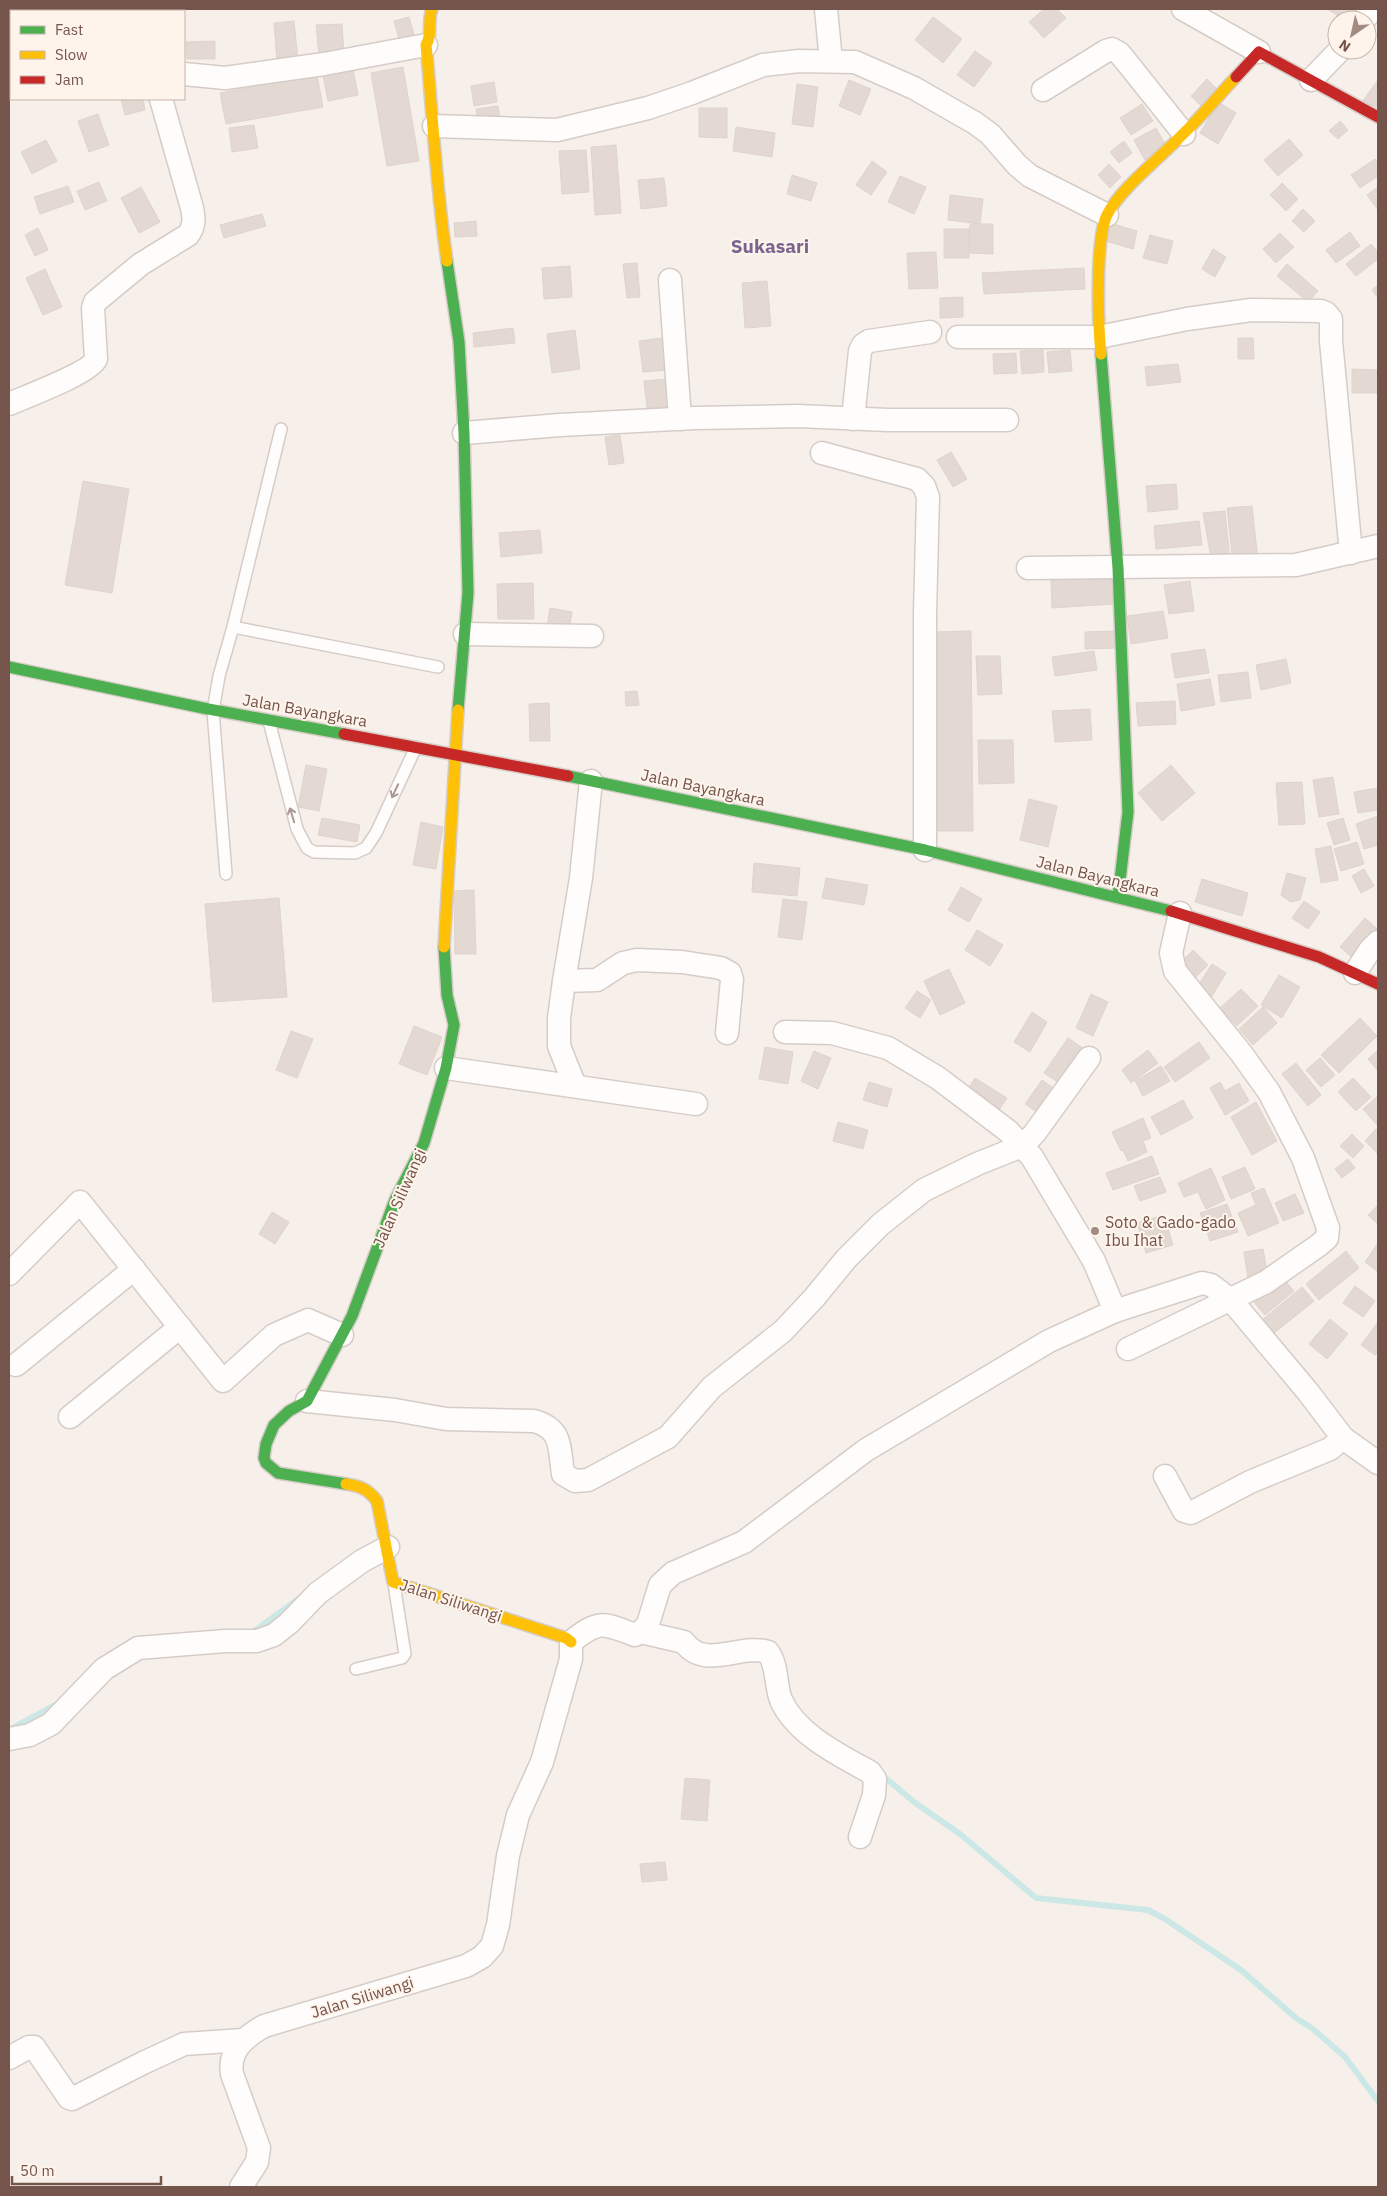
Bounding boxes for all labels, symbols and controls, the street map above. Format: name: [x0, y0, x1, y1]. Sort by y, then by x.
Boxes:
legend: [10, 10, 185, 100]
north arrow: [1327, 10, 1377, 60]
text: Fast: [55, 20, 83, 39]
text: N: [1335, 35, 1354, 56]
text: Slow: [55, 45, 88, 64]
text: Jam: [55, 70, 84, 89]
district label: Sukasari: [731, 234, 809, 258]
street label: Jalan Bayangkara: [241, 689, 369, 731]
street label: Jalan Bayangkara: [639, 764, 767, 810]
one-way arrow: [390, 783, 400, 798]
one-way arrow: [287, 807, 297, 823]
street label: Jalan Bayangkara: [1034, 851, 1162, 901]
street label: Jalan Siliwangi: [368, 1145, 430, 1251]
place label: Soto & Gado-gado Ibu Ihat: [1105, 1212, 1236, 1250]
marker: Soto & Gado-gado Ibu Ihat: [1089, 1225, 1101, 1237]
street label: Jalan Siliwangi: [397, 1574, 505, 1626]
street label: Jalan Siliwangi: [308, 1972, 416, 2022]
scale bar: [12, 2154, 161, 2186]
text: 50 m: [20, 2161, 55, 2180]

